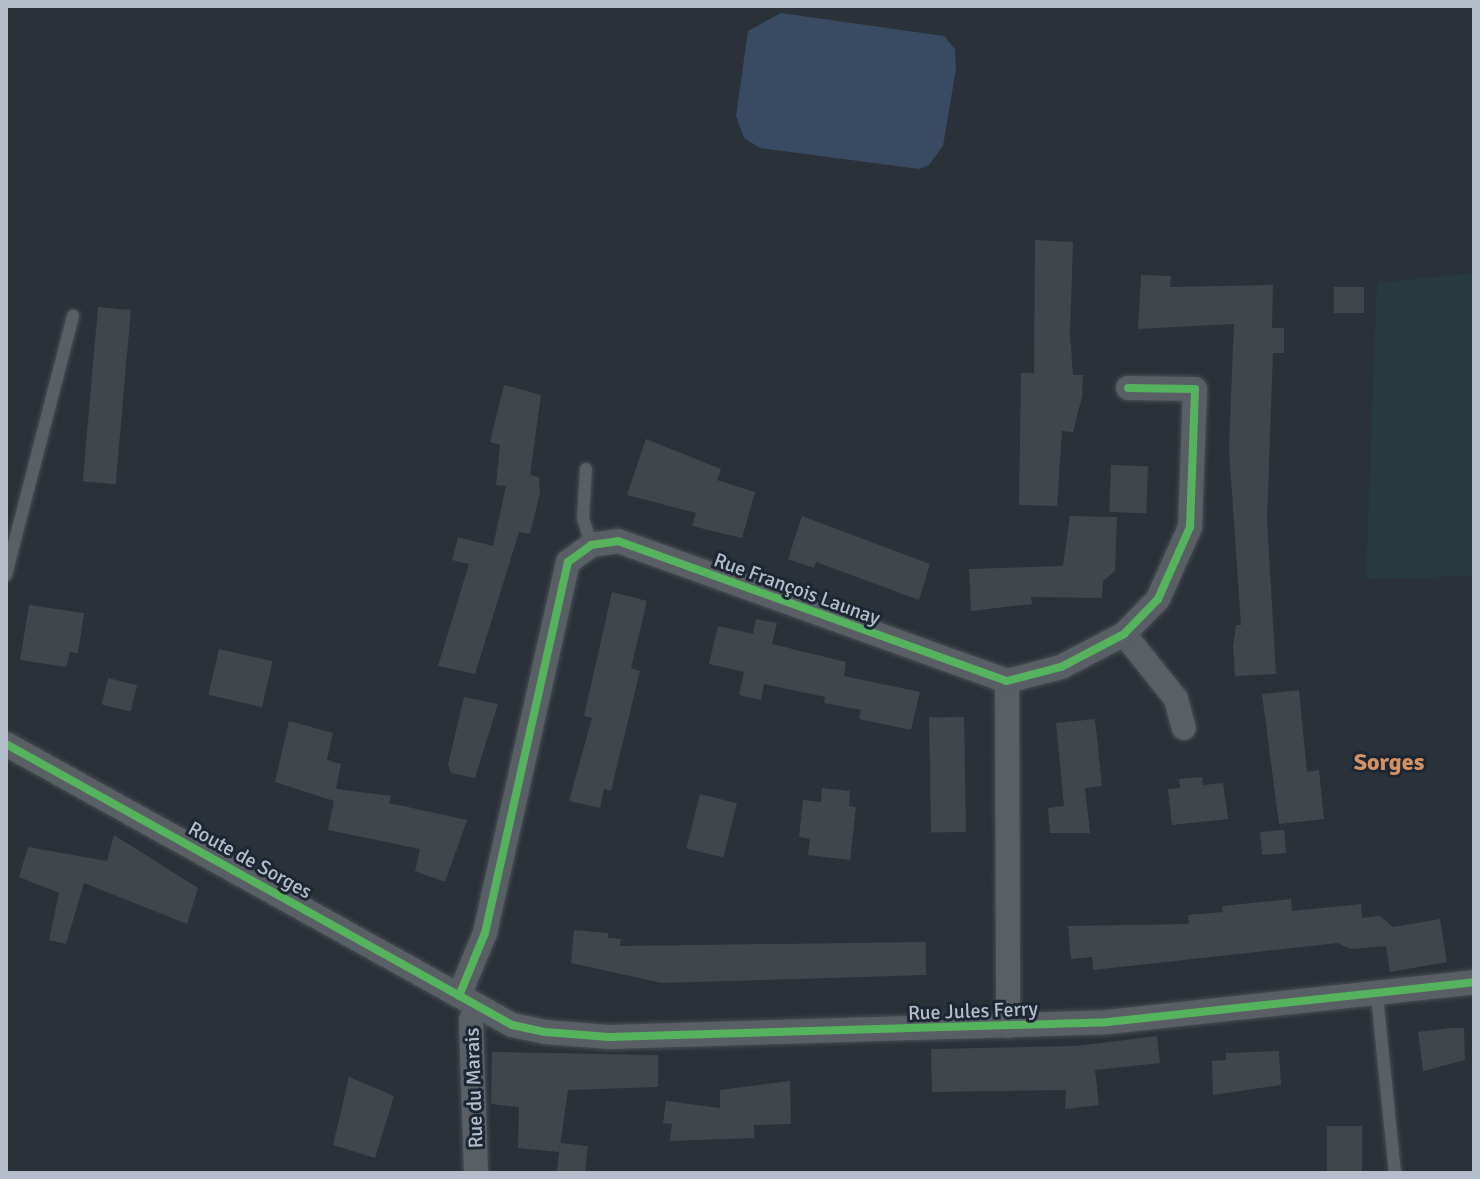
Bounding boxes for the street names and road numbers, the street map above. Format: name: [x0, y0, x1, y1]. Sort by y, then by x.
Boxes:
street label: Rue François Launay: [711, 548, 883, 630]
street label: Route de Sorges: [184, 816, 316, 904]
street label: Rue Jules Ferry: [908, 997, 1038, 1025]
street label: Rue du Marais: [460, 1027, 488, 1149]

